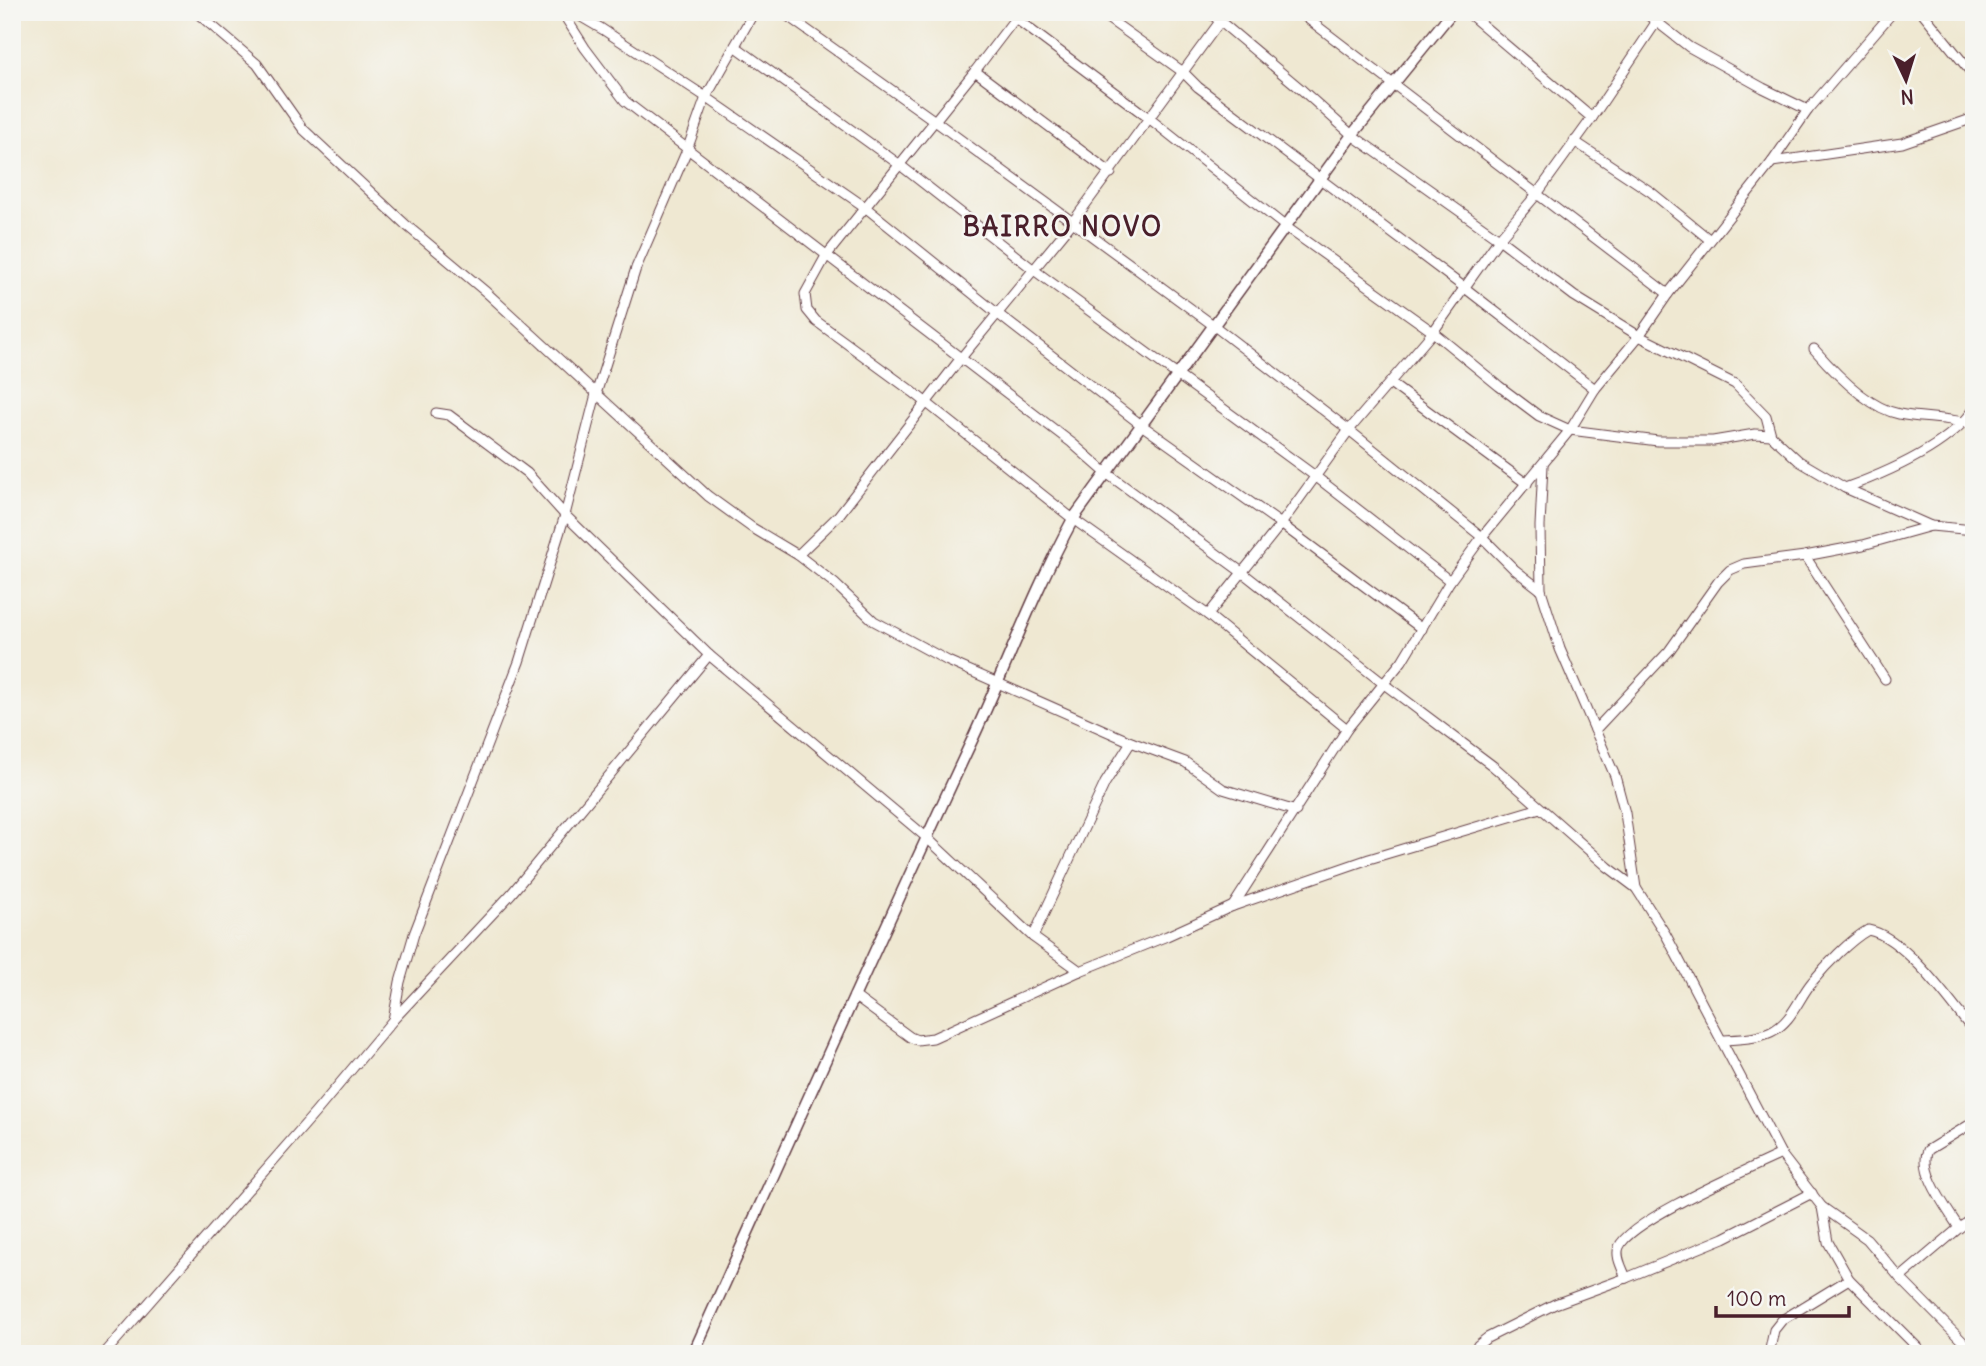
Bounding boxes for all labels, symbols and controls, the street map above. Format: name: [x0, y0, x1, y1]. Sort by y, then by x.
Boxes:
north arrow: [1870, 46, 1940, 116]
text: N: [1900, 85, 1915, 109]
district label: BAIRRO NOVO: [963, 210, 1163, 243]
scale bar: [1716, 1275, 1850, 1319]
text: 100 m: [1727, 1285, 1786, 1312]

